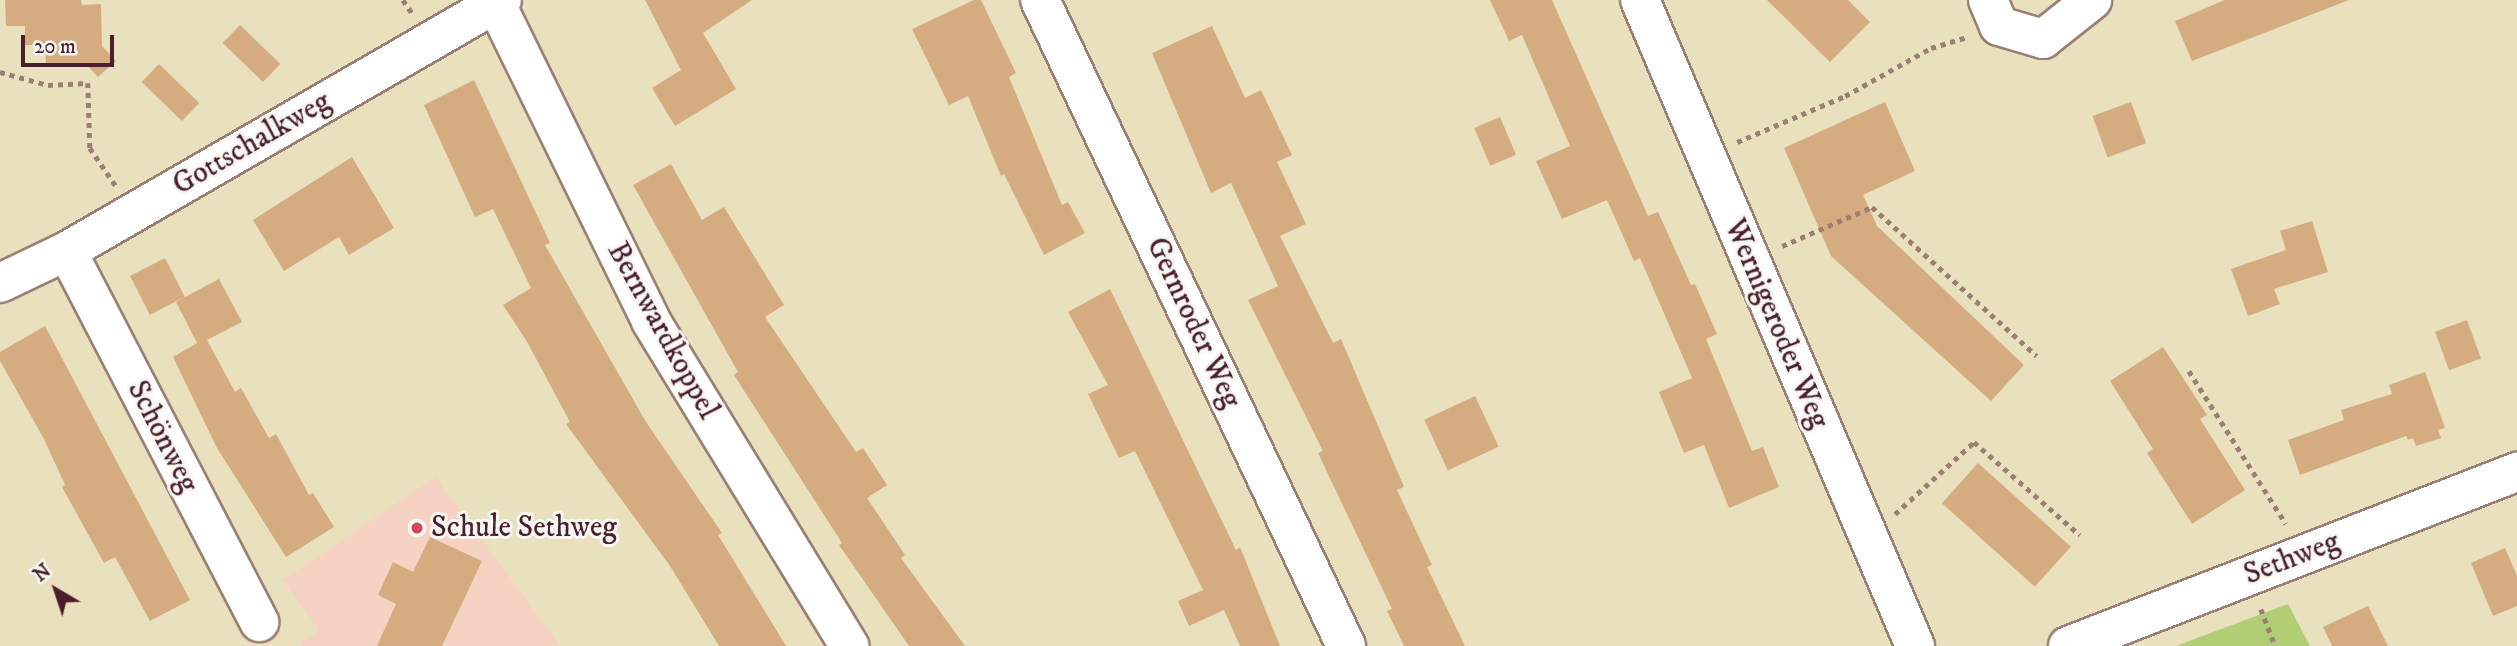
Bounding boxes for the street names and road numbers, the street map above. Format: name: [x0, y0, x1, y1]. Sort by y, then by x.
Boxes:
street label: Gottschalkweg: [167, 84, 337, 204]
street label: Wernigeroder Weg: [1716, 214, 1836, 434]
street label: Gernroder Weg: [1138, 232, 1248, 414]
street label: Bernwardkoppel: [599, 236, 725, 426]
street label: Schönweg: [119, 375, 205, 499]
street label: Sethweg: [2239, 524, 2345, 594]

